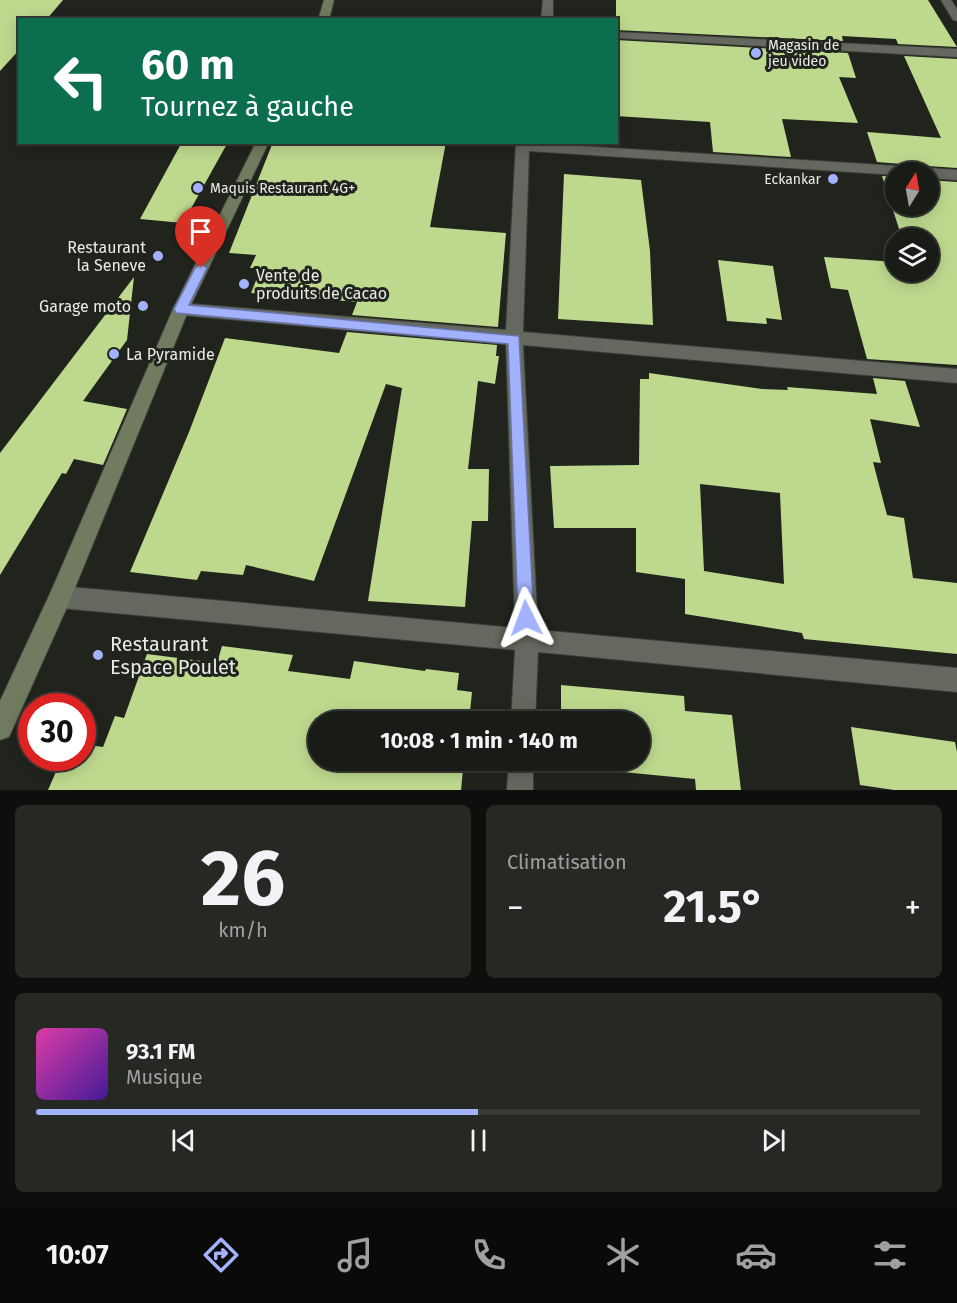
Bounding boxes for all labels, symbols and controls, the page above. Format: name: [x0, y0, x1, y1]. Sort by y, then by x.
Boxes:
place label: Magasin de jeu video: [767, 37, 839, 70]
text: 60 m: [141, 40, 235, 90]
icon: left: [42, 42, 120, 120]
marker: Magasin de jeu video: [749, 46, 763, 60]
text: Tournez à gauche: [141, 91, 354, 123]
north arrow: [885, 162, 939, 216]
map controls: [885, 162, 939, 282]
place label: Eckankar: [764, 171, 822, 188]
marker: Eckankar: [826, 172, 840, 186]
place label: Maquis Restaurant 4G+: [210, 180, 355, 197]
marker: Maquis Restaurant 4G+: [191, 181, 205, 195]
pin: [175, 206, 226, 268]
icon: arrive: [184, 215, 217, 248]
button: layers: [885, 228, 939, 282]
place label: Restaurant la Seneve: [67, 238, 146, 275]
marker: Restaurant la Seneve: [151, 249, 165, 263]
place label: Vente de produits de Cacao: [256, 266, 387, 303]
marker: Vente de produits de Cacao: [237, 277, 251, 291]
place label: Garage moto: [39, 297, 131, 316]
marker: Garage moto: [136, 299, 150, 313]
place label: La Pyramide: [126, 345, 215, 364]
marker: La Pyramide: [107, 347, 121, 361]
position arrow: [494, 586, 558, 650]
place label: Restaurant Espace Poulet: [110, 632, 237, 679]
marker: Restaurant Espace Poulet: [91, 648, 105, 662]
speed limit sign: 30: [18, 693, 96, 771]
text: 10:08 · 1 min · 140 m: [380, 727, 578, 754]
text: 26: [201, 832, 285, 926]
text: Climatisation: [507, 850, 627, 874]
text: 21.5°: [663, 880, 765, 934]
text: −: [507, 888, 524, 928]
text: +: [905, 888, 921, 928]
text: km/h: [218, 918, 268, 942]
text: 93.1 FM: [126, 1038, 195, 1065]
text: Musique: [126, 1065, 203, 1089]
icon: previous: [167, 1124, 200, 1157]
icon: pause: [462, 1124, 495, 1157]
icon: next: [757, 1124, 790, 1157]
icon: directions: [200, 1234, 242, 1276]
icon: music: [334, 1234, 376, 1276]
icon: phone: [468, 1234, 510, 1276]
icon: climate: [602, 1234, 644, 1276]
icon: car: [735, 1234, 777, 1276]
icon: filters: [869, 1234, 911, 1276]
text: 10:07: [46, 1239, 109, 1271]

